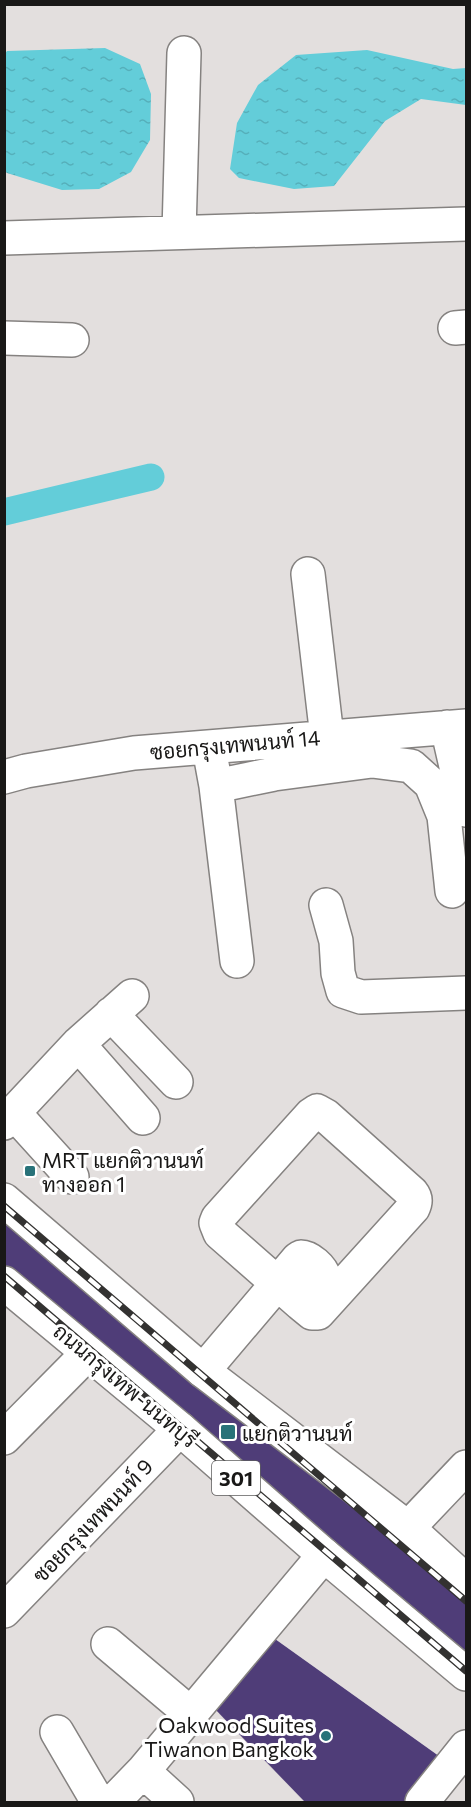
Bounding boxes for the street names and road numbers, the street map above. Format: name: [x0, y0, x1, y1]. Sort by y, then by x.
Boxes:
street label: ซอยกรุงเทพนนท์ 14: [149, 724, 322, 767]
street label: ถนนกรุงเทพ-นนทบุรี: [47, 1318, 203, 1455]
street label: ซอยกรุงเทพนนท์ 9: [27, 1453, 159, 1589]
road number: 301: [212, 1461, 260, 1495]

